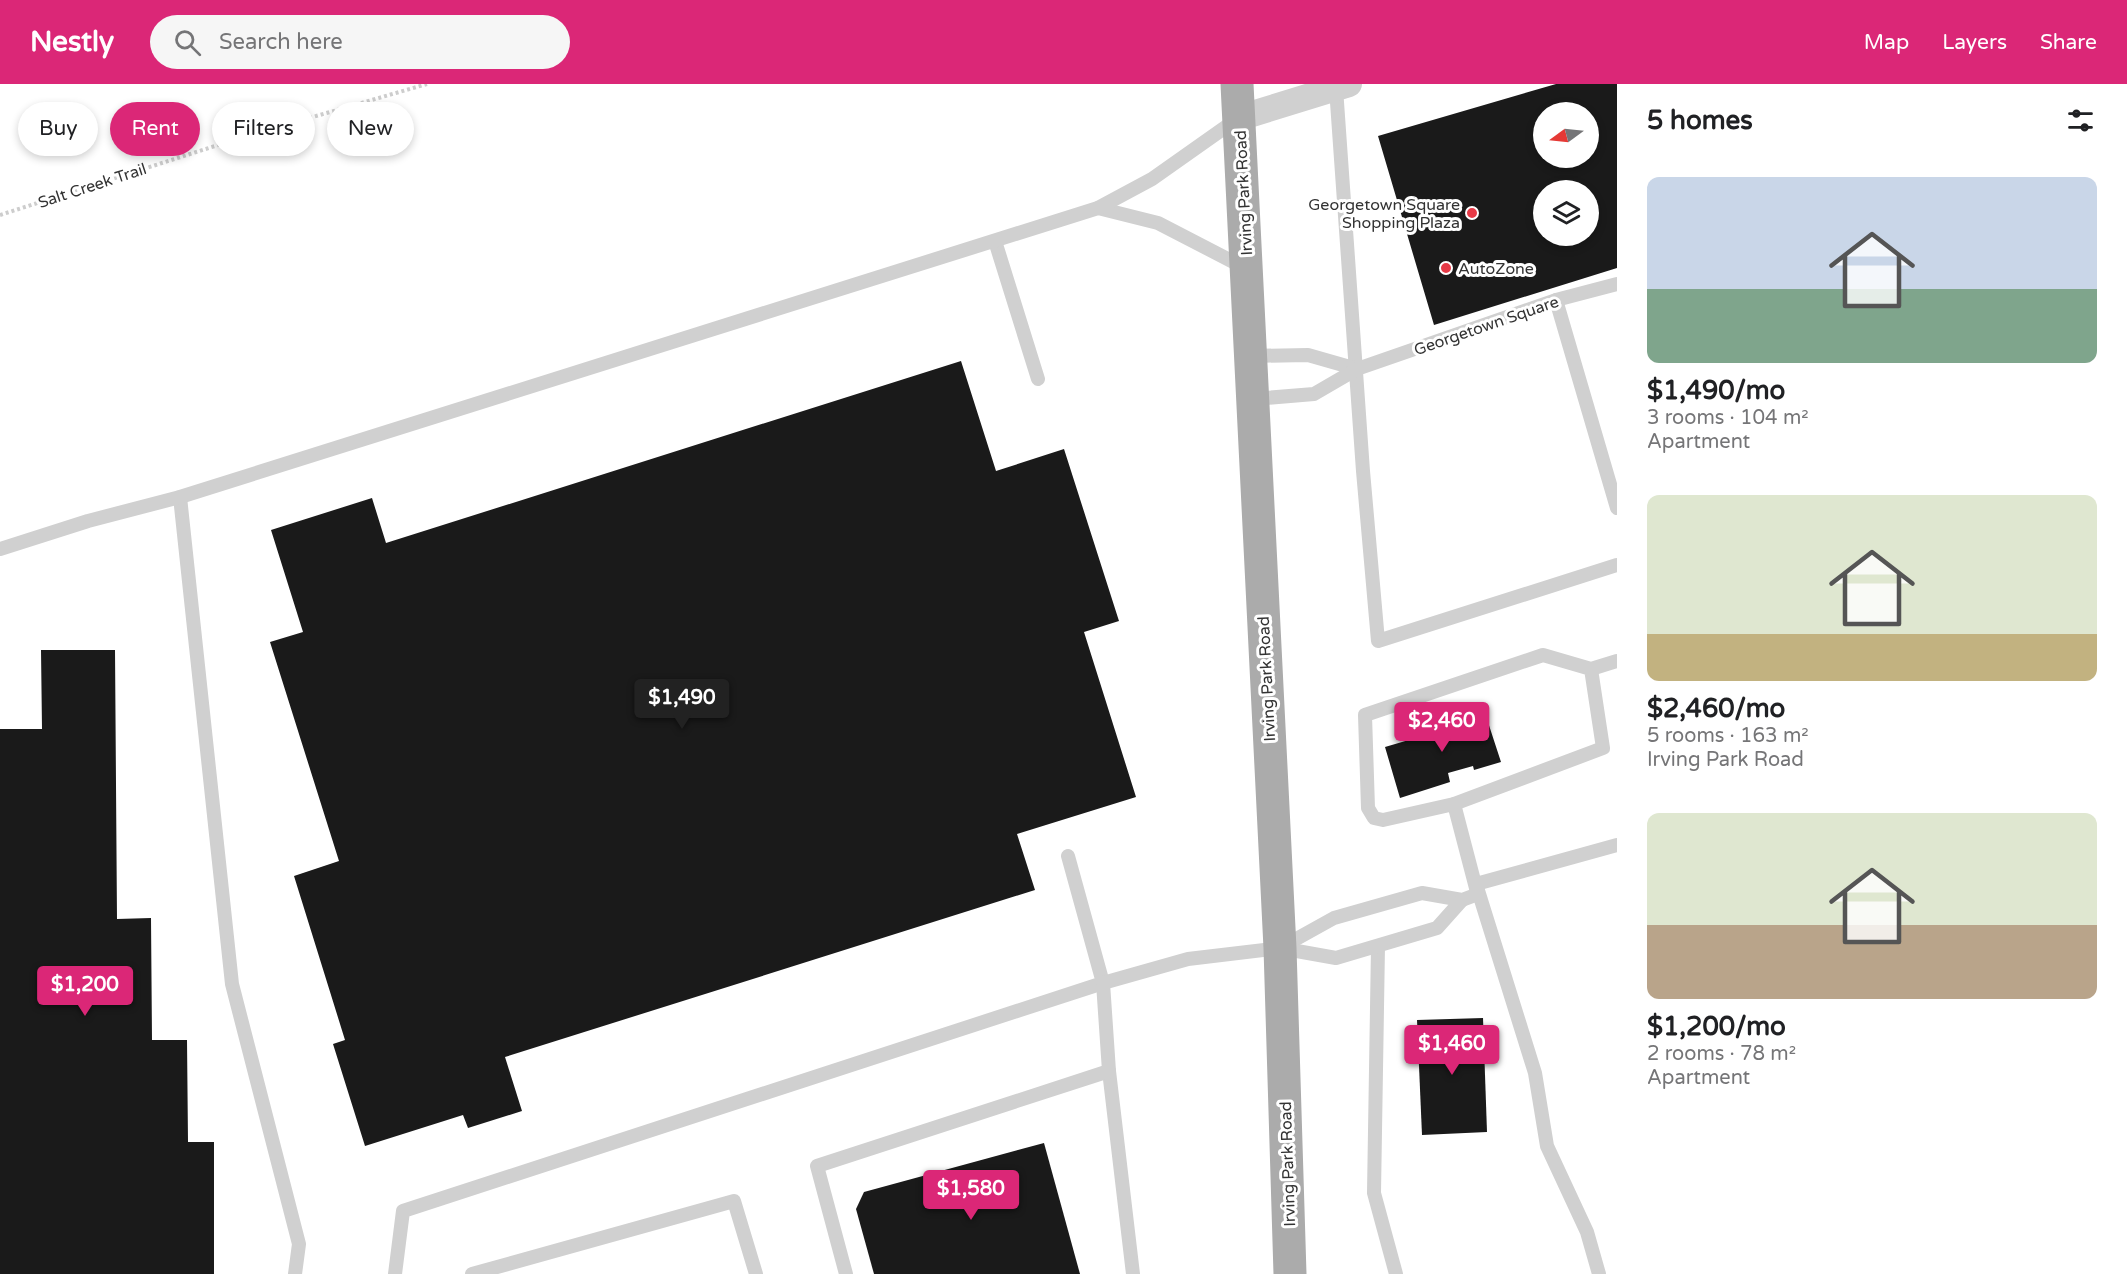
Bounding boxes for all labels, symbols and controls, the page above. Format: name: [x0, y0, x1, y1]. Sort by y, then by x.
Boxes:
search box: [150, 15, 570, 69]
text: Nestly: [30, 25, 114, 59]
icon: search: [171, 26, 204, 59]
text: Search here: [219, 29, 343, 55]
text: Map: [1864, 30, 1909, 55]
text: Layers: [1942, 30, 2007, 55]
text: Share: [2040, 30, 2097, 55]
chip: Buy: [18, 102, 98, 156]
chip: Rent: [110, 102, 200, 156]
chip: Filters: [212, 102, 315, 156]
chip: New: [327, 102, 414, 156]
north arrow: [1533, 102, 1599, 168]
map controls: [1533, 102, 1599, 246]
icon: filters: [2064, 104, 2097, 137]
text: 5 homes: [1647, 105, 1753, 136]
street label: Irving Park Road: [1231, 130, 1257, 256]
street label: Salt Creek Trail: [36, 159, 149, 213]
button: layers: [1533, 180, 1599, 246]
place label: Georgetown Square Shopping Plaza: [1308, 195, 1460, 233]
marker: Georgetown Square Shopping Plaza: [1465, 206, 1479, 220]
icon: home: [1818, 216, 1926, 324]
place label: AutoZone: [1458, 259, 1534, 279]
marker: AutoZone: [1439, 261, 1453, 275]
street label: Georgetown Square: [1411, 292, 1561, 360]
text: $1,490/mo: [1647, 375, 1785, 406]
text: 3 rooms · 104 m²: [1647, 406, 1809, 430]
text: Apartment: [1647, 430, 1750, 454]
icon: home: [1818, 534, 1926, 642]
street label: Irving Park Road: [1254, 616, 1280, 742]
pin: $1,490: [633, 679, 731, 730]
text: $1,490: [648, 686, 716, 710]
text: $2,460/mo: [1647, 693, 1785, 724]
pin: $2,460: [1393, 702, 1491, 753]
text: $2,460: [1408, 709, 1476, 733]
text: 5 rooms · 163 m²: [1647, 724, 1809, 748]
text: Irving Park Road: [1647, 748, 1804, 772]
icon: home: [1818, 852, 1926, 960]
pin: $1,200: [36, 966, 134, 1017]
text: $1,200: [51, 973, 119, 997]
text: $1,200/mo: [1647, 1011, 1786, 1042]
pin: $1,460: [1403, 1025, 1501, 1076]
text: $1,460: [1418, 1032, 1486, 1056]
text: 2 rooms · 78 m²: [1647, 1042, 1796, 1066]
text: Apartment: [1647, 1066, 1750, 1090]
street label: Irving Park Road: [1276, 1101, 1300, 1227]
pin: $1,580: [922, 1170, 1020, 1221]
text: $1,580: [937, 1177, 1005, 1201]

